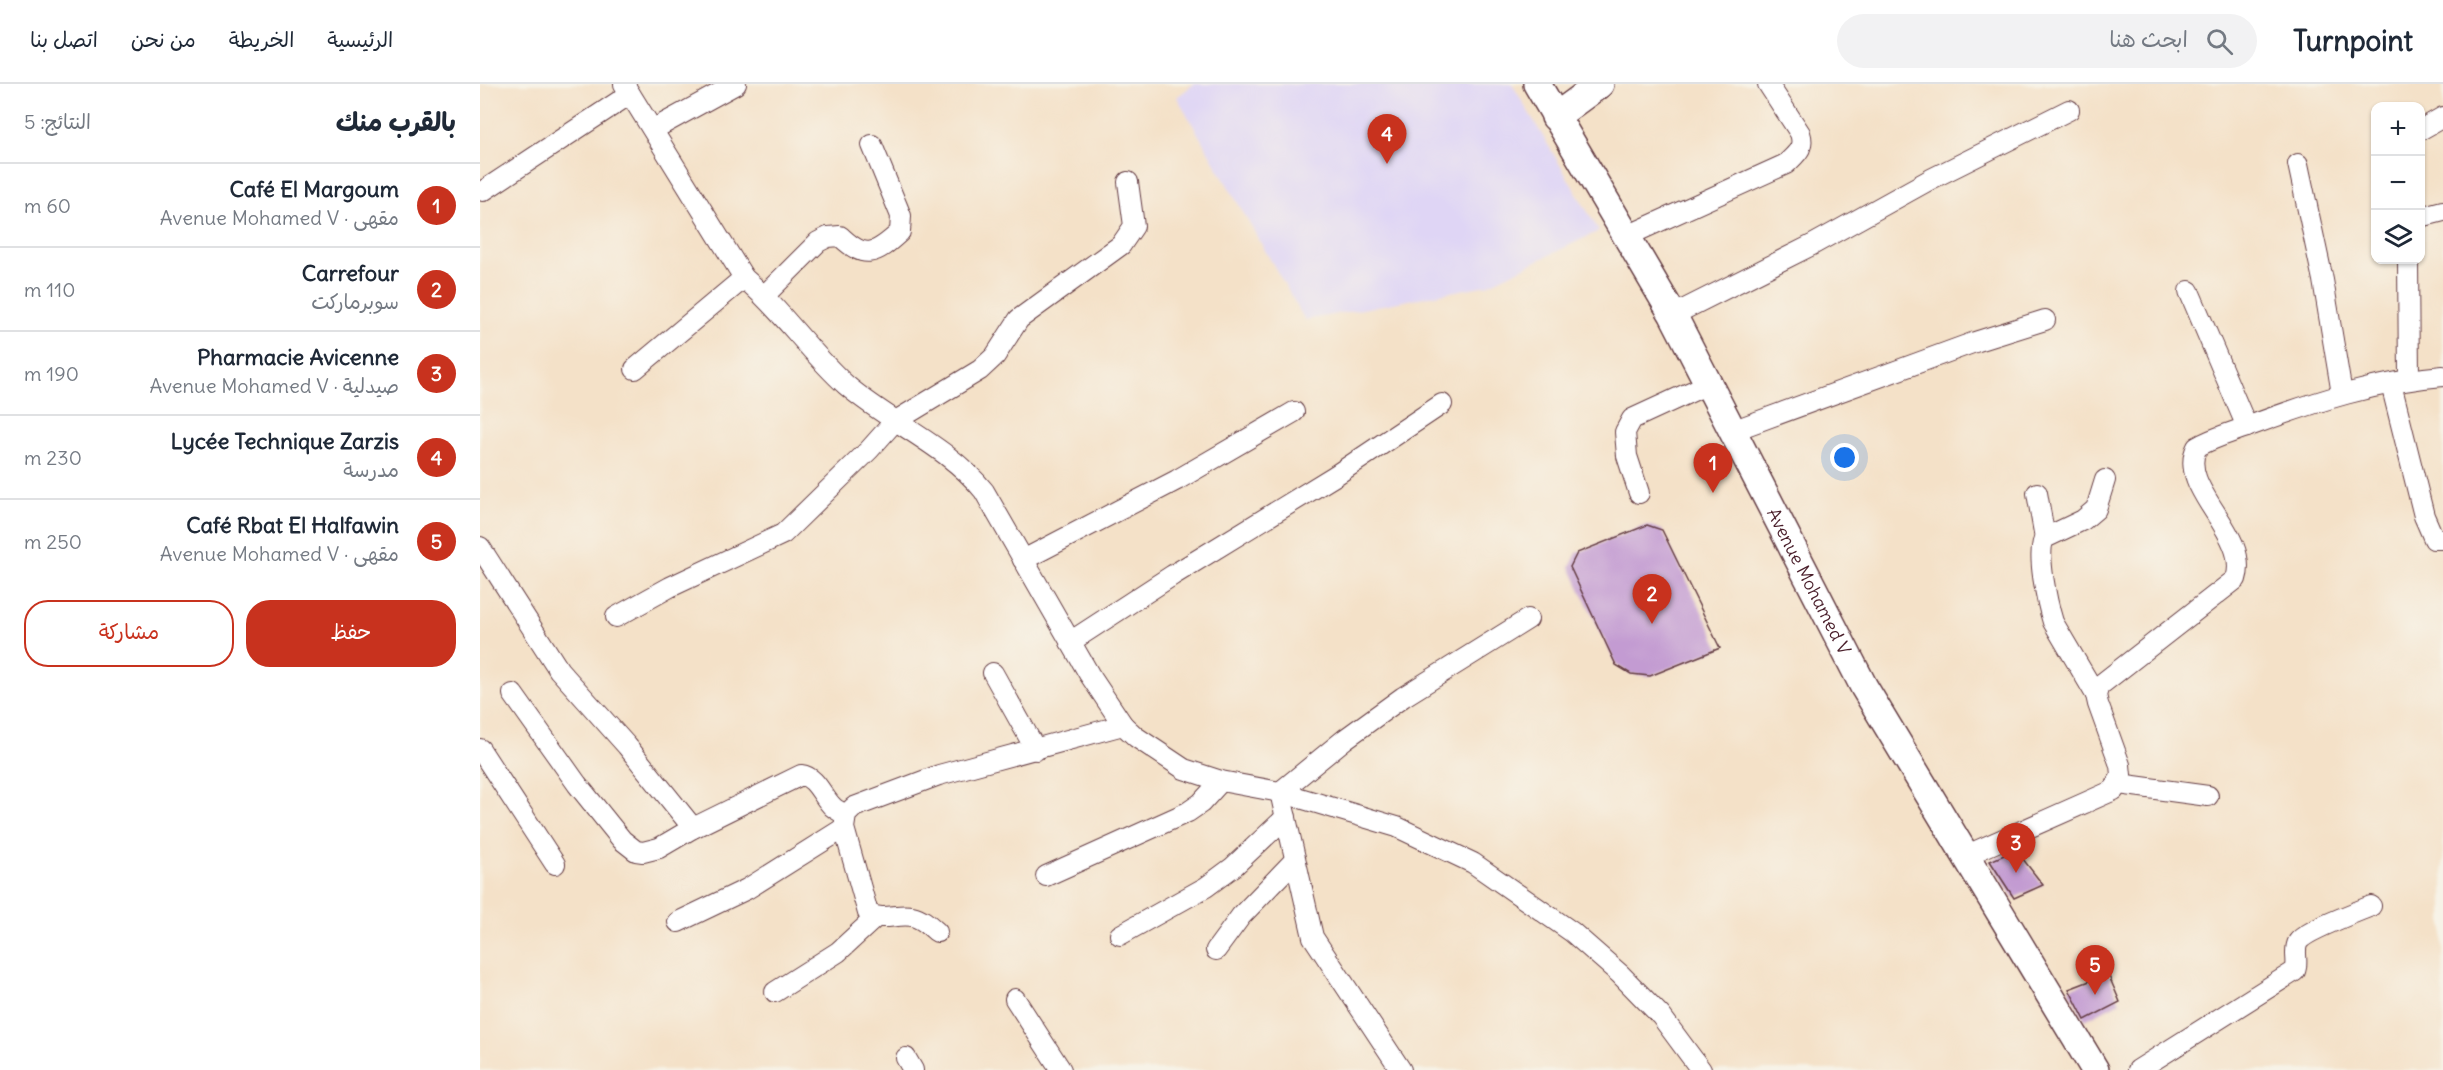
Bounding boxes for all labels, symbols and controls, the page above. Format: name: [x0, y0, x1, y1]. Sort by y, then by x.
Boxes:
search box: [1837, 14, 2257, 68]
text: Turnpoint: [2293, 23, 2413, 59]
text: ابحث هنا: [2109, 25, 2188, 53]
icon: search: [2203, 25, 2236, 58]
text: اتصل بنا: [30, 26, 98, 53]
text: من نحن: [131, 26, 196, 53]
text: الخريطة: [229, 26, 294, 53]
text: الرئيسية: [327, 26, 393, 53]
map controls: [2371, 102, 2425, 264]
button: +: [2371, 102, 2425, 156]
text: بالقرب منك: [336, 105, 456, 138]
text: النتائج: 5: [24, 109, 91, 134]
pin: 4: [1368, 115, 1406, 164]
button: −: [2371, 156, 2425, 210]
text: Café El Margoum: [230, 175, 399, 203]
text: 60 m: [24, 193, 71, 218]
text: 1: [433, 193, 440, 218]
text: مقهى · Avenue Mohamed V: [160, 205, 399, 230]
button: layers: [2371, 210, 2425, 264]
text: Carrefour: [302, 259, 399, 287]
text: 110 m: [24, 277, 75, 302]
text: 2: [431, 277, 442, 302]
text: سوبرماركت: [311, 289, 399, 314]
text: Pharmacie Avicenne: [197, 343, 399, 371]
text: 190 m: [24, 361, 79, 386]
text: 3: [431, 361, 442, 386]
text: صيدلية · Avenue Mohamed V: [149, 373, 399, 398]
text: Lycée Technique Zarzis: [171, 427, 399, 455]
your location: [1830, 443, 1859, 472]
pin: 1: [1694, 444, 1732, 493]
text: 230 m: [24, 445, 82, 470]
text: 4: [431, 445, 442, 470]
text: مدرسة: [343, 457, 399, 482]
street label: Avenue Mohamed V: [1762, 504, 1857, 658]
text: Café Rbat El Halfawin: [186, 511, 399, 539]
text: 250 m: [24, 529, 82, 554]
text: 5: [431, 529, 442, 554]
text: مقهى · Avenue Mohamed V: [160, 541, 399, 566]
pin: 2: [1632, 574, 1672, 624]
button: مشاركة: [24, 600, 234, 667]
button: حفظ: [246, 600, 456, 667]
pin: 3: [1996, 824, 2036, 873]
pin: 5: [2076, 946, 2114, 995]

